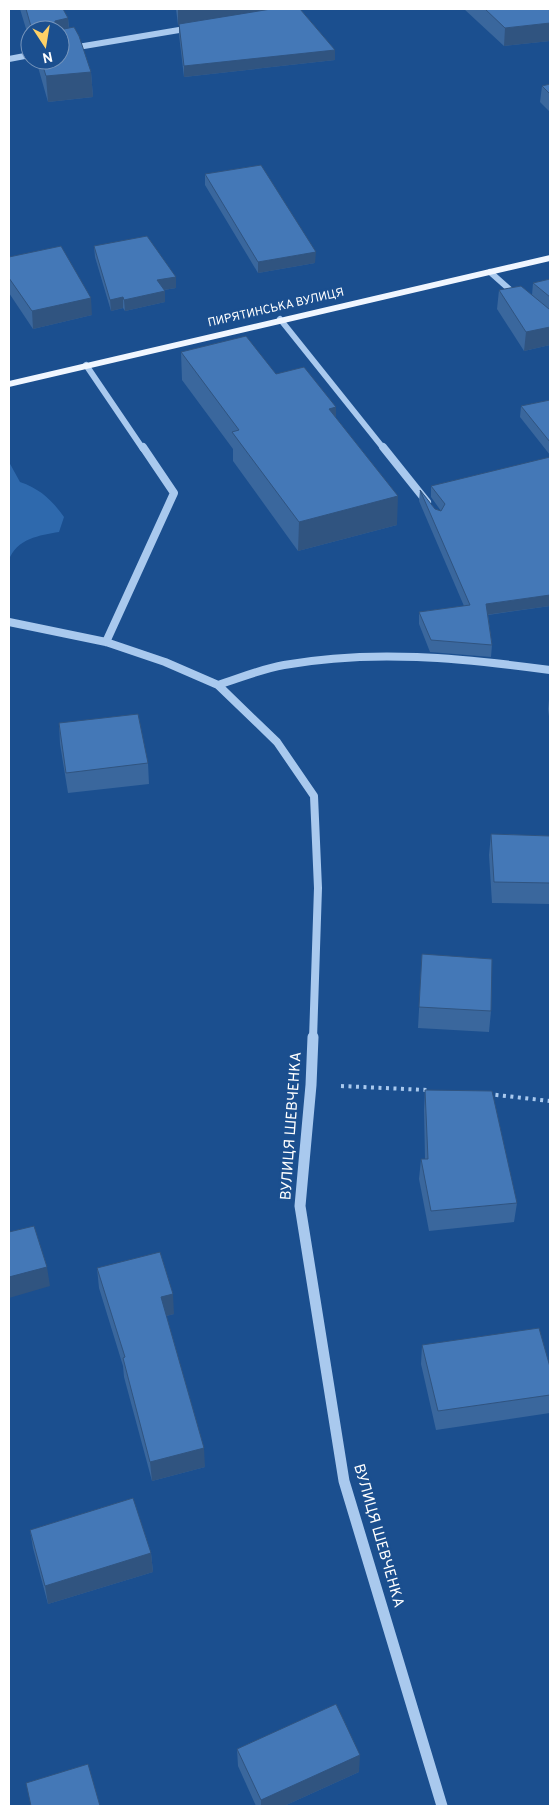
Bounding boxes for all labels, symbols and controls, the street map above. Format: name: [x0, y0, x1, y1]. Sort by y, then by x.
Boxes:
north arrow: [20, 20, 70, 70]
text: N: [41, 47, 54, 66]
street label: ПИРЯТИНСЬКА ВУЛИЦЯ: [206, 285, 346, 331]
street label: ВУЛИЦЯ ШЕВЧЕНКА: [277, 1051, 307, 1201]
street label: ВУЛИЦЯ ШЕВЧЕНКА: [348, 1462, 408, 1610]

